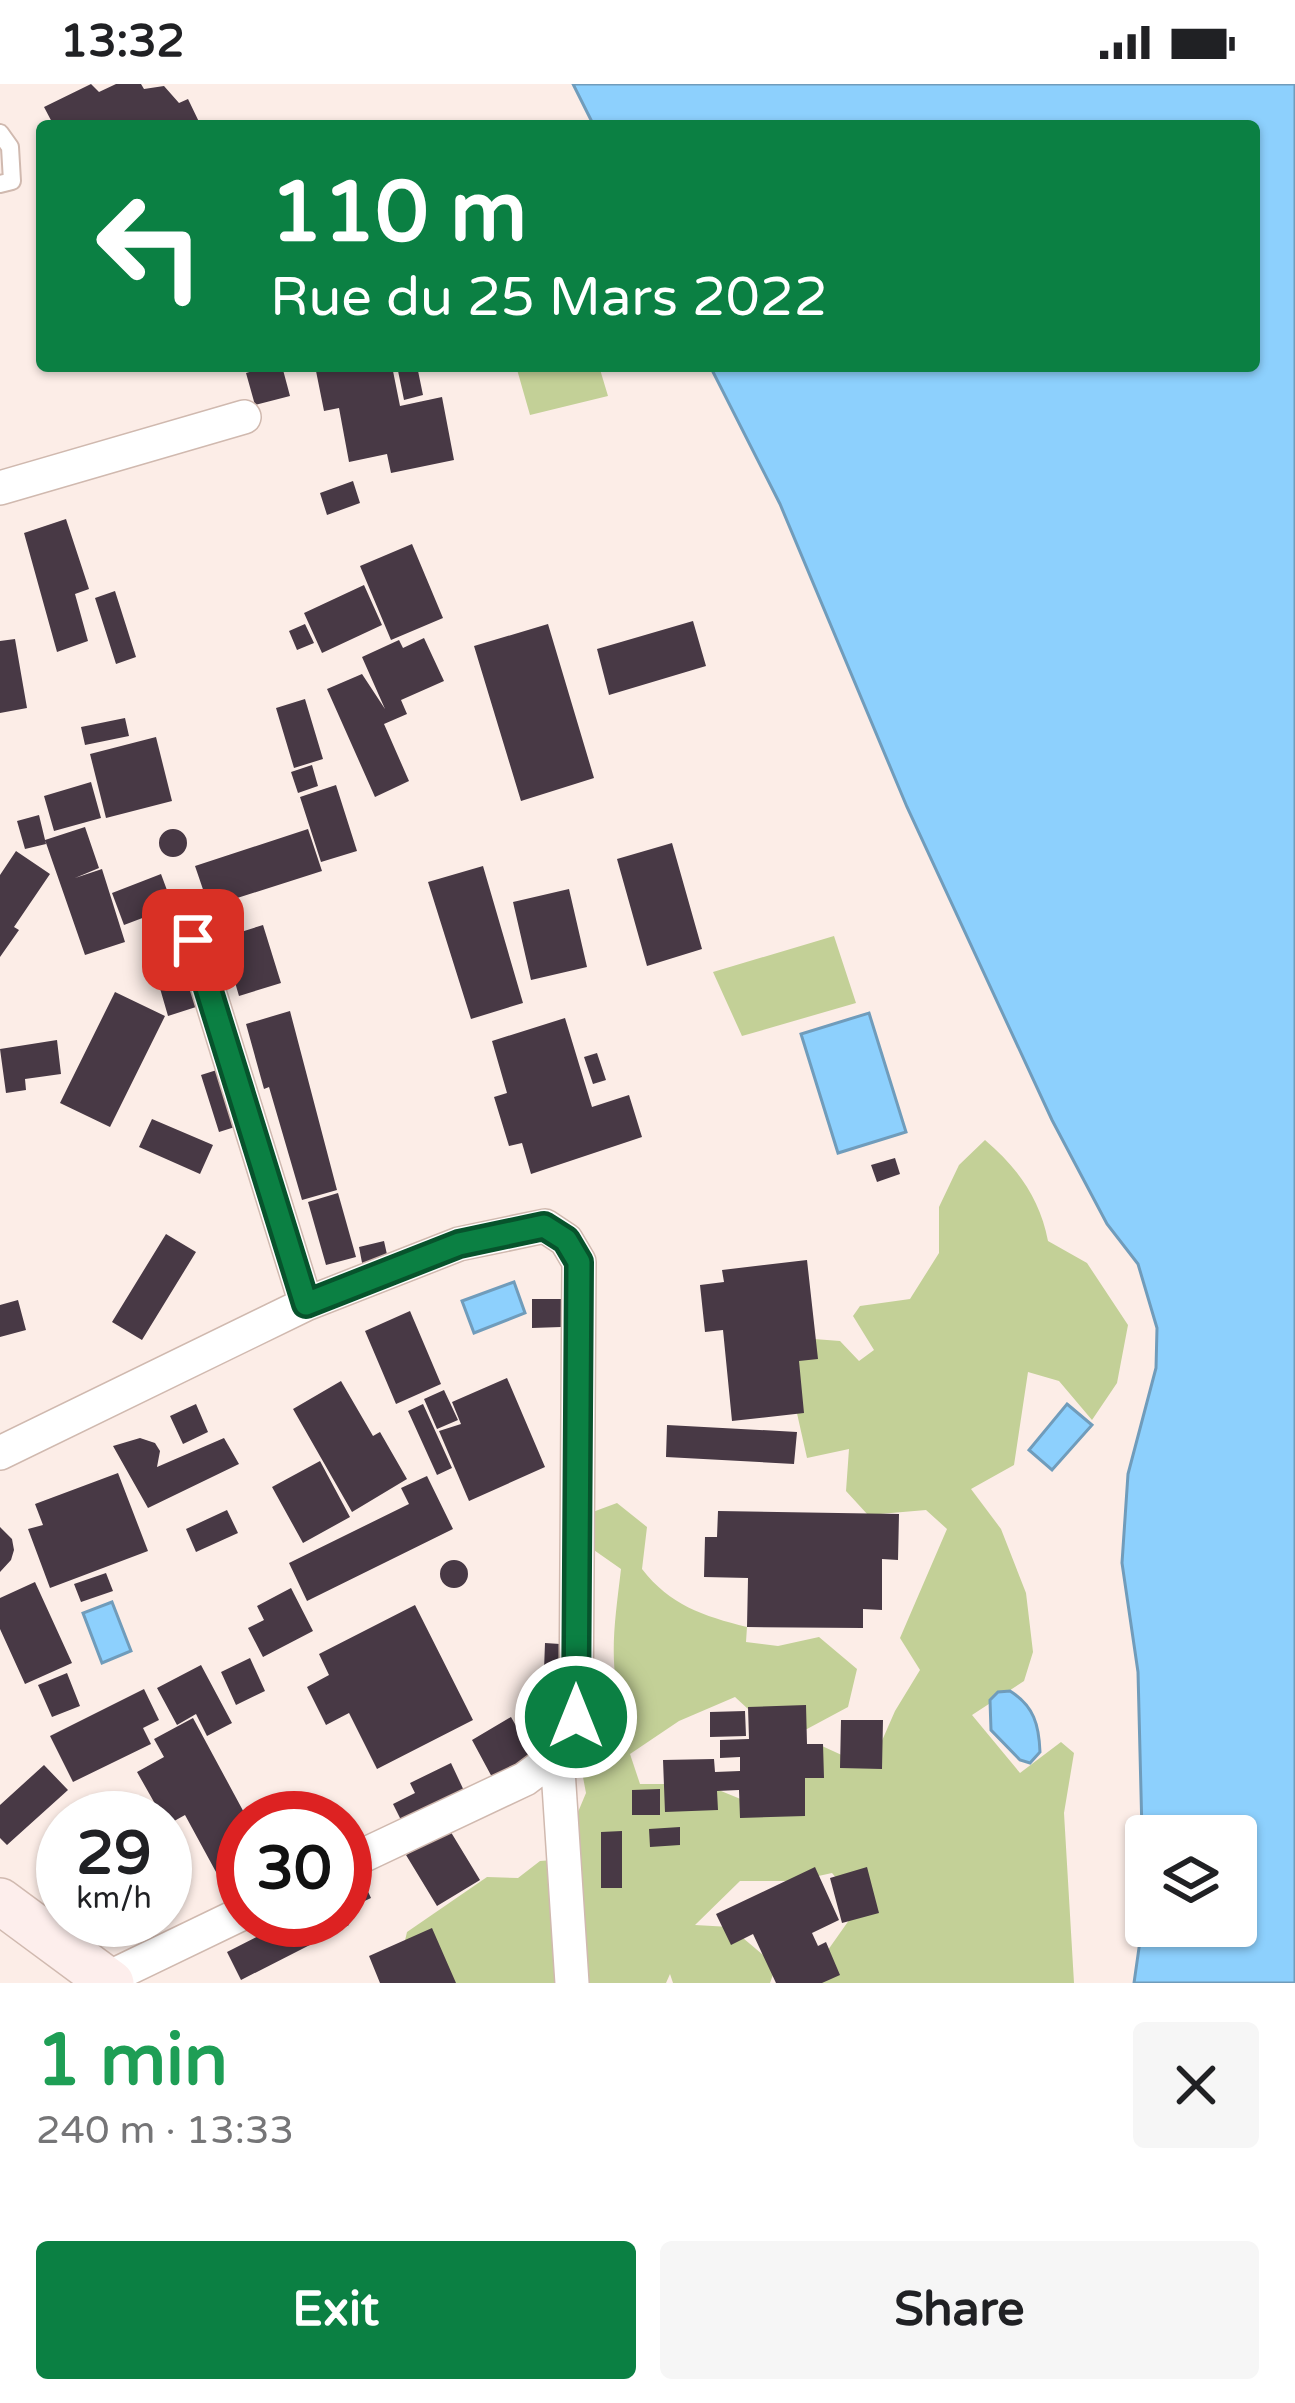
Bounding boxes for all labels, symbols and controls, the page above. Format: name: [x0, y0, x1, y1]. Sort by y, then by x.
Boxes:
text: 13:32: [60, 15, 185, 69]
text: 110 m: [270, 163, 527, 264]
icon: left: [72, 168, 228, 324]
text: Rue du 25 Mars 2022: [270, 265, 828, 330]
pin: [142, 889, 244, 991]
icon: arrive: [160, 907, 226, 973]
position arrow: [513, 1654, 639, 1780]
speed limit sign: 30: [216, 1791, 372, 1947]
map controls: [1125, 1815, 1257, 1947]
button: layers: [1125, 1815, 1257, 1947]
text: 29: [76, 1818, 152, 1890]
text: km/h: [76, 1880, 152, 1917]
text: 1 min: [36, 2018, 228, 2105]
button: close: [1133, 2022, 1259, 2148]
text: 240 m · 13:33: [36, 2107, 294, 2154]
button: Exit: [36, 2241, 636, 2379]
button: Share: [660, 2241, 1259, 2379]

